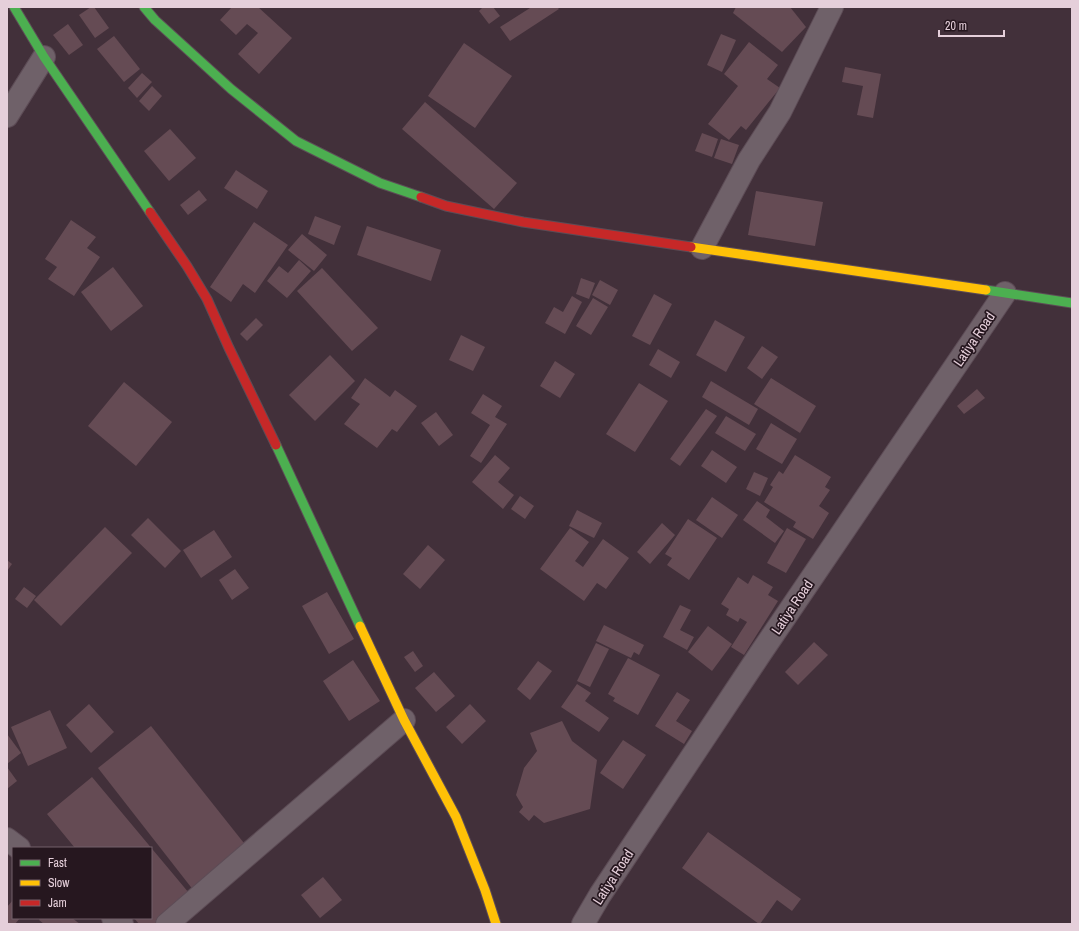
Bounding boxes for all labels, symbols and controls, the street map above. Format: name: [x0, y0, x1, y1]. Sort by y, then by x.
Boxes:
scale bar: [939, 12, 1004, 38]
text: 20 m: [945, 18, 967, 34]
street label: Latiya Road: [949, 308, 999, 370]
street label: Latiya Road: [767, 576, 817, 638]
street label: Latiya Road: [589, 846, 637, 908]
legend: [12, 847, 152, 919]
text: Fast: [48, 855, 67, 871]
text: Slow: [48, 875, 70, 891]
text: Jam: [48, 895, 67, 911]

